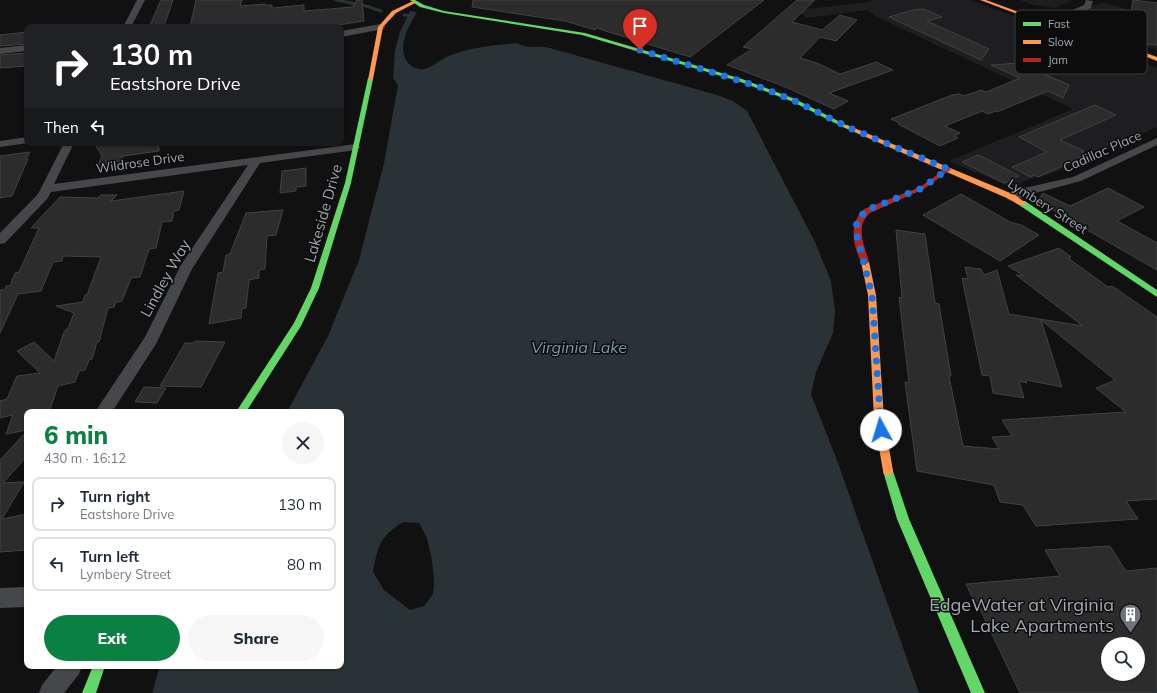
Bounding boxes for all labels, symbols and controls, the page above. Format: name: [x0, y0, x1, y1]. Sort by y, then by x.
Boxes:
pin: [623, 9, 657, 50]
legend: [1015, 10, 1147, 74]
icon: arrive: [629, 15, 651, 37]
text: Fast: [1048, 17, 1070, 31]
text: Slow: [1048, 35, 1074, 49]
text: 130 m: [110, 37, 193, 72]
icon: right: [44, 40, 96, 92]
text: Jam: [1048, 53, 1068, 67]
text: Eastshore Drive: [110, 72, 241, 95]
icon: left: [87, 116, 109, 138]
text: Then: [44, 118, 79, 137]
street label: Cadillac Place: [1060, 127, 1144, 175]
street label: Wildrose Drive: [95, 148, 185, 176]
street label: Lakeside Drive: [300, 162, 346, 264]
street label: Lymbery Street: [1005, 175, 1091, 237]
street label: Lindley Way: [136, 236, 194, 320]
water label: Virginia Lake: [531, 337, 627, 357]
position arrow: [860, 409, 902, 451]
text: 6 min: [44, 420, 108, 450]
button: close: [282, 422, 324, 464]
text: 430 m · 16:12: [44, 450, 126, 466]
text: Turn right: [80, 487, 150, 506]
icon: right: [46, 493, 68, 515]
text: 130 m: [278, 495, 322, 514]
text: Eastshore Drive: [80, 506, 174, 522]
text: Turn left: [80, 547, 139, 566]
icon: left: [46, 553, 68, 575]
text: 80 m: [287, 555, 322, 574]
text: Lymbery Street: [80, 566, 171, 582]
place label: EdgeWater at Virginia Lake Apartments: [929, 593, 1114, 637]
building icon: EdgeWater at Virginia Lake Apartments: [1117, 601, 1143, 634]
button: Exit: [44, 615, 180, 661]
button: Share: [188, 615, 324, 661]
map controls: [1101, 637, 1145, 681]
button: search: [1101, 637, 1145, 681]

